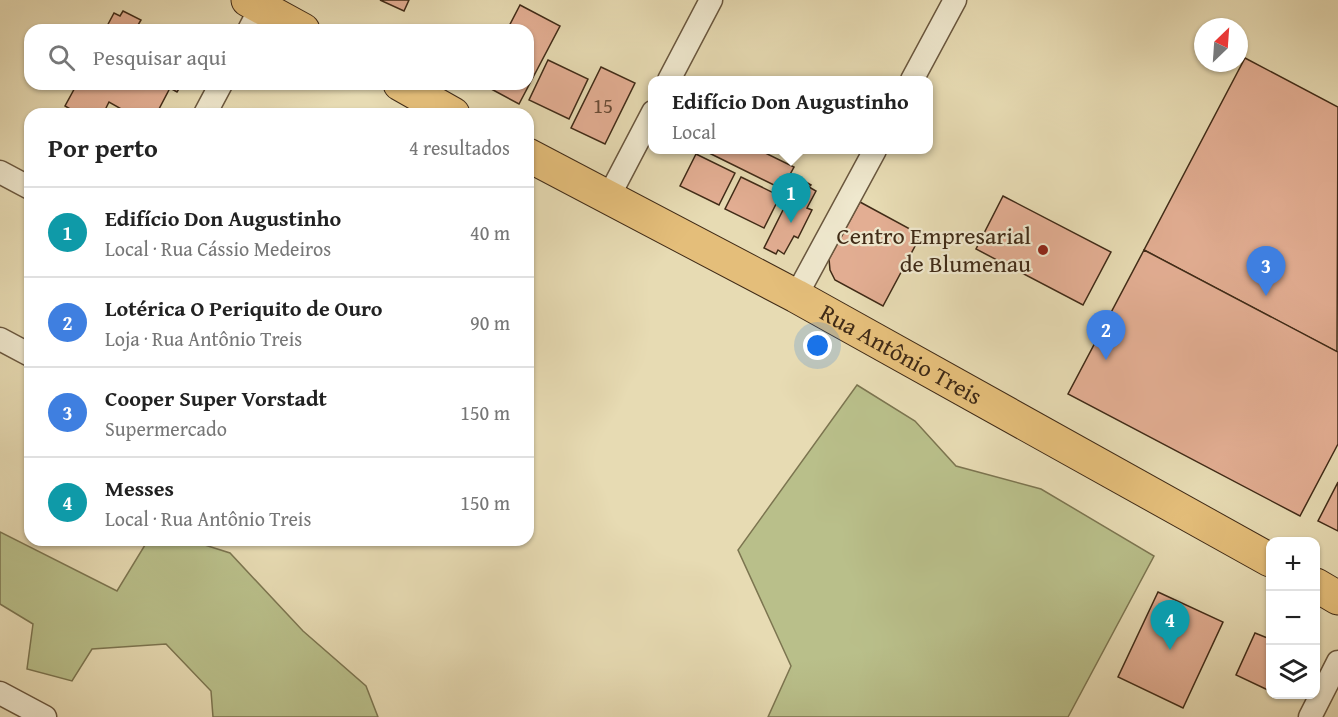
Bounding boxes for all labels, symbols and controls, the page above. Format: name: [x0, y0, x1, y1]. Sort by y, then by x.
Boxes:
north arrow: [1194, 18, 1248, 72]
search box: [24, 24, 534, 90]
icon: search: [45, 41, 78, 74]
text: Pesquisar aqui: [93, 41, 227, 73]
popup: [648, 76, 933, 154]
text: Edifício Don Augustinho: [672, 85, 909, 117]
house number: 15: [593, 90, 613, 121]
text: Local: [672, 117, 716, 146]
text: Por perto: [48, 128, 158, 167]
text: 4 resultados: [409, 133, 510, 162]
pin: 1: [772, 174, 810, 223]
text: Edifício Don Augustinho: [105, 202, 341, 234]
text: 1: [62, 218, 73, 247]
text: 40 m: [470, 218, 510, 247]
place label: Centro Empresarial de Blumenau: [837, 218, 1031, 281]
text: Local · Rua Cássio Medeiros: [105, 234, 331, 263]
marker: Centro Empresarial de Blumenau: [1036, 243, 1050, 257]
pin: 3: [1246, 246, 1286, 296]
text: Lotérica O Periquito de Ouro: [105, 292, 383, 324]
street label: Rua Antônio Treis: [814, 295, 989, 413]
text: 2: [62, 308, 73, 337]
text: 90 m: [470, 308, 510, 337]
pin: 2: [1086, 310, 1126, 360]
text: Loja · Rua Antônio Treis: [105, 324, 302, 353]
your location: [803, 331, 832, 360]
text: Cooper Super Vorstadt: [105, 382, 327, 414]
text: 3: [62, 398, 73, 427]
text: 150 m: [460, 398, 510, 427]
text: Supermercado: [105, 414, 227, 443]
text: Messes: [105, 472, 174, 504]
text: 4: [62, 488, 73, 517]
text: 150 m: [460, 488, 510, 517]
text: Local · Rua Antônio Treis: [105, 504, 311, 533]
map controls: [1266, 537, 1320, 699]
button: +: [1266, 537, 1320, 591]
button: −: [1266, 591, 1320, 645]
pin: 4: [1150, 600, 1190, 650]
button: layers: [1266, 645, 1320, 699]

